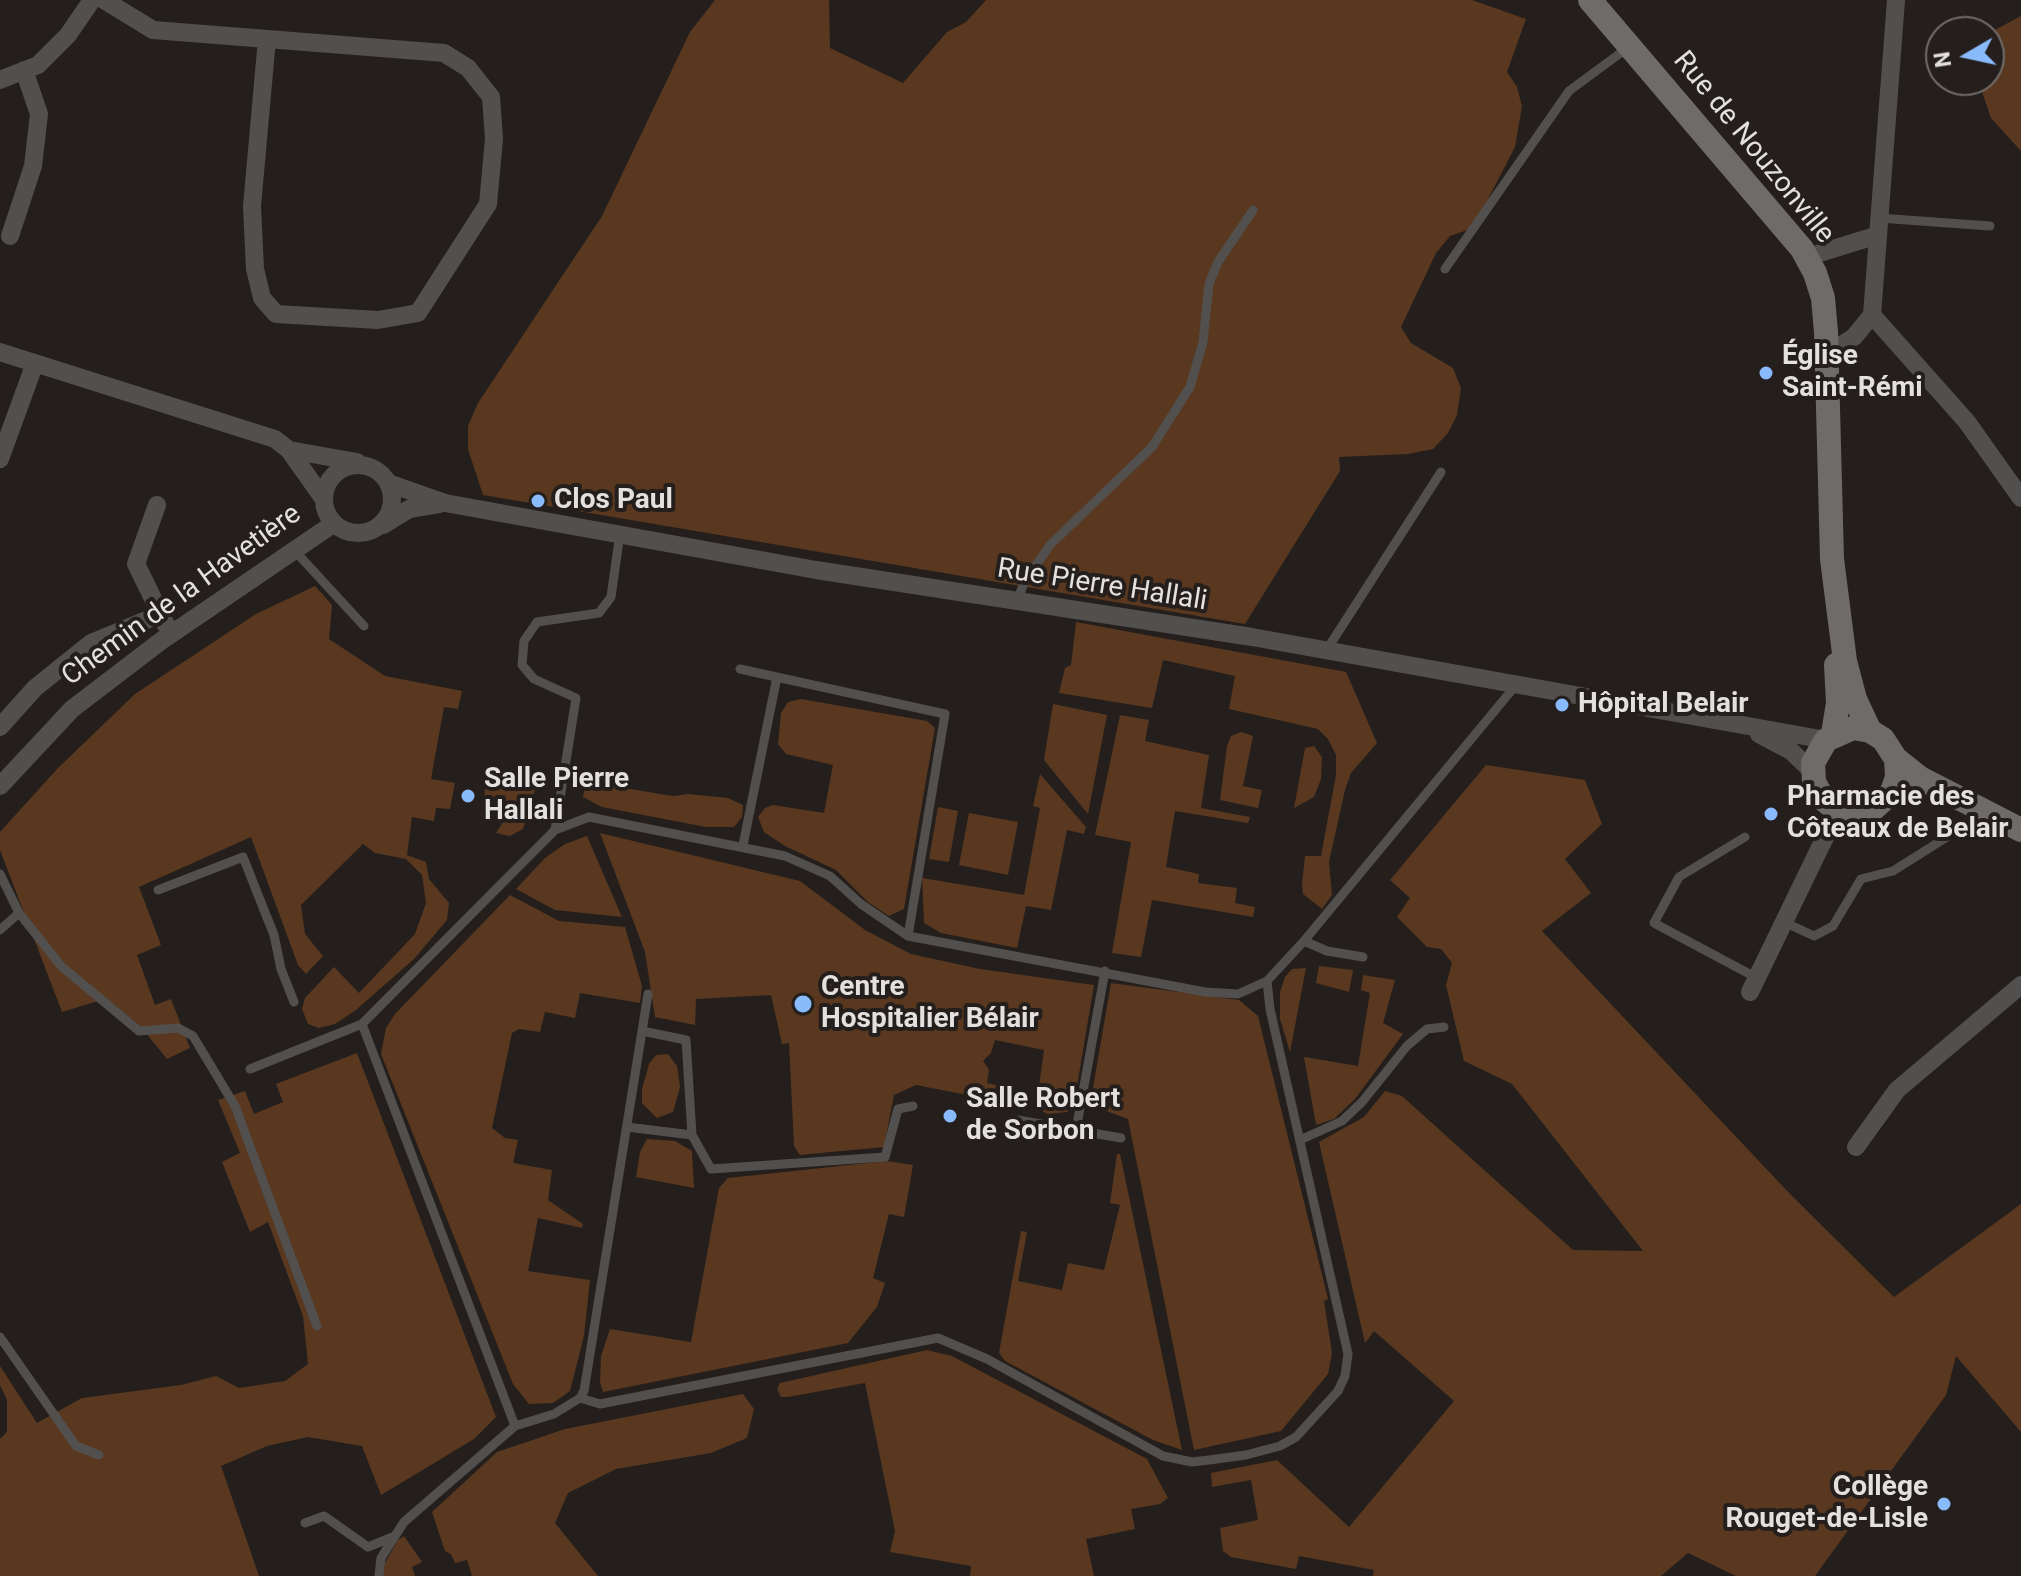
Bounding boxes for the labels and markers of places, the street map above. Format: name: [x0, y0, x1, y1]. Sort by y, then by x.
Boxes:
place label: Église Saint-Rémi: [1782, 340, 1923, 406]
marker: Église Saint-Rémi: [1757, 364, 1775, 382]
place label: Clos Paul: [554, 484, 673, 518]
marker: Clos Paul: [529, 492, 547, 510]
place label: Hôpital Belair: [1578, 688, 1749, 722]
marker: Hôpital Belair: [1553, 696, 1571, 714]
place label: Salle Pierre Hallali: [484, 763, 629, 829]
place label: Pharmacie des Côteaux de Belair: [1787, 781, 2008, 847]
marker: Salle Pierre Hallali: [459, 787, 477, 805]
marker: Pharmacie des Côteaux de Belair: [1762, 805, 1780, 823]
place label: Centre Hospitalier Bélair: [821, 971, 1039, 1037]
marker: Centre Hospitalier Bélair: [792, 993, 814, 1015]
place label: Salle Robert de Sorbon: [966, 1083, 1120, 1149]
marker: Salle Robert de Sorbon: [941, 1107, 959, 1125]
place label: Collège Rouget-de-Lisle: [1726, 1471, 1928, 1537]
marker: Collège Rouget-de-Lisle: [1935, 1495, 1953, 1513]

